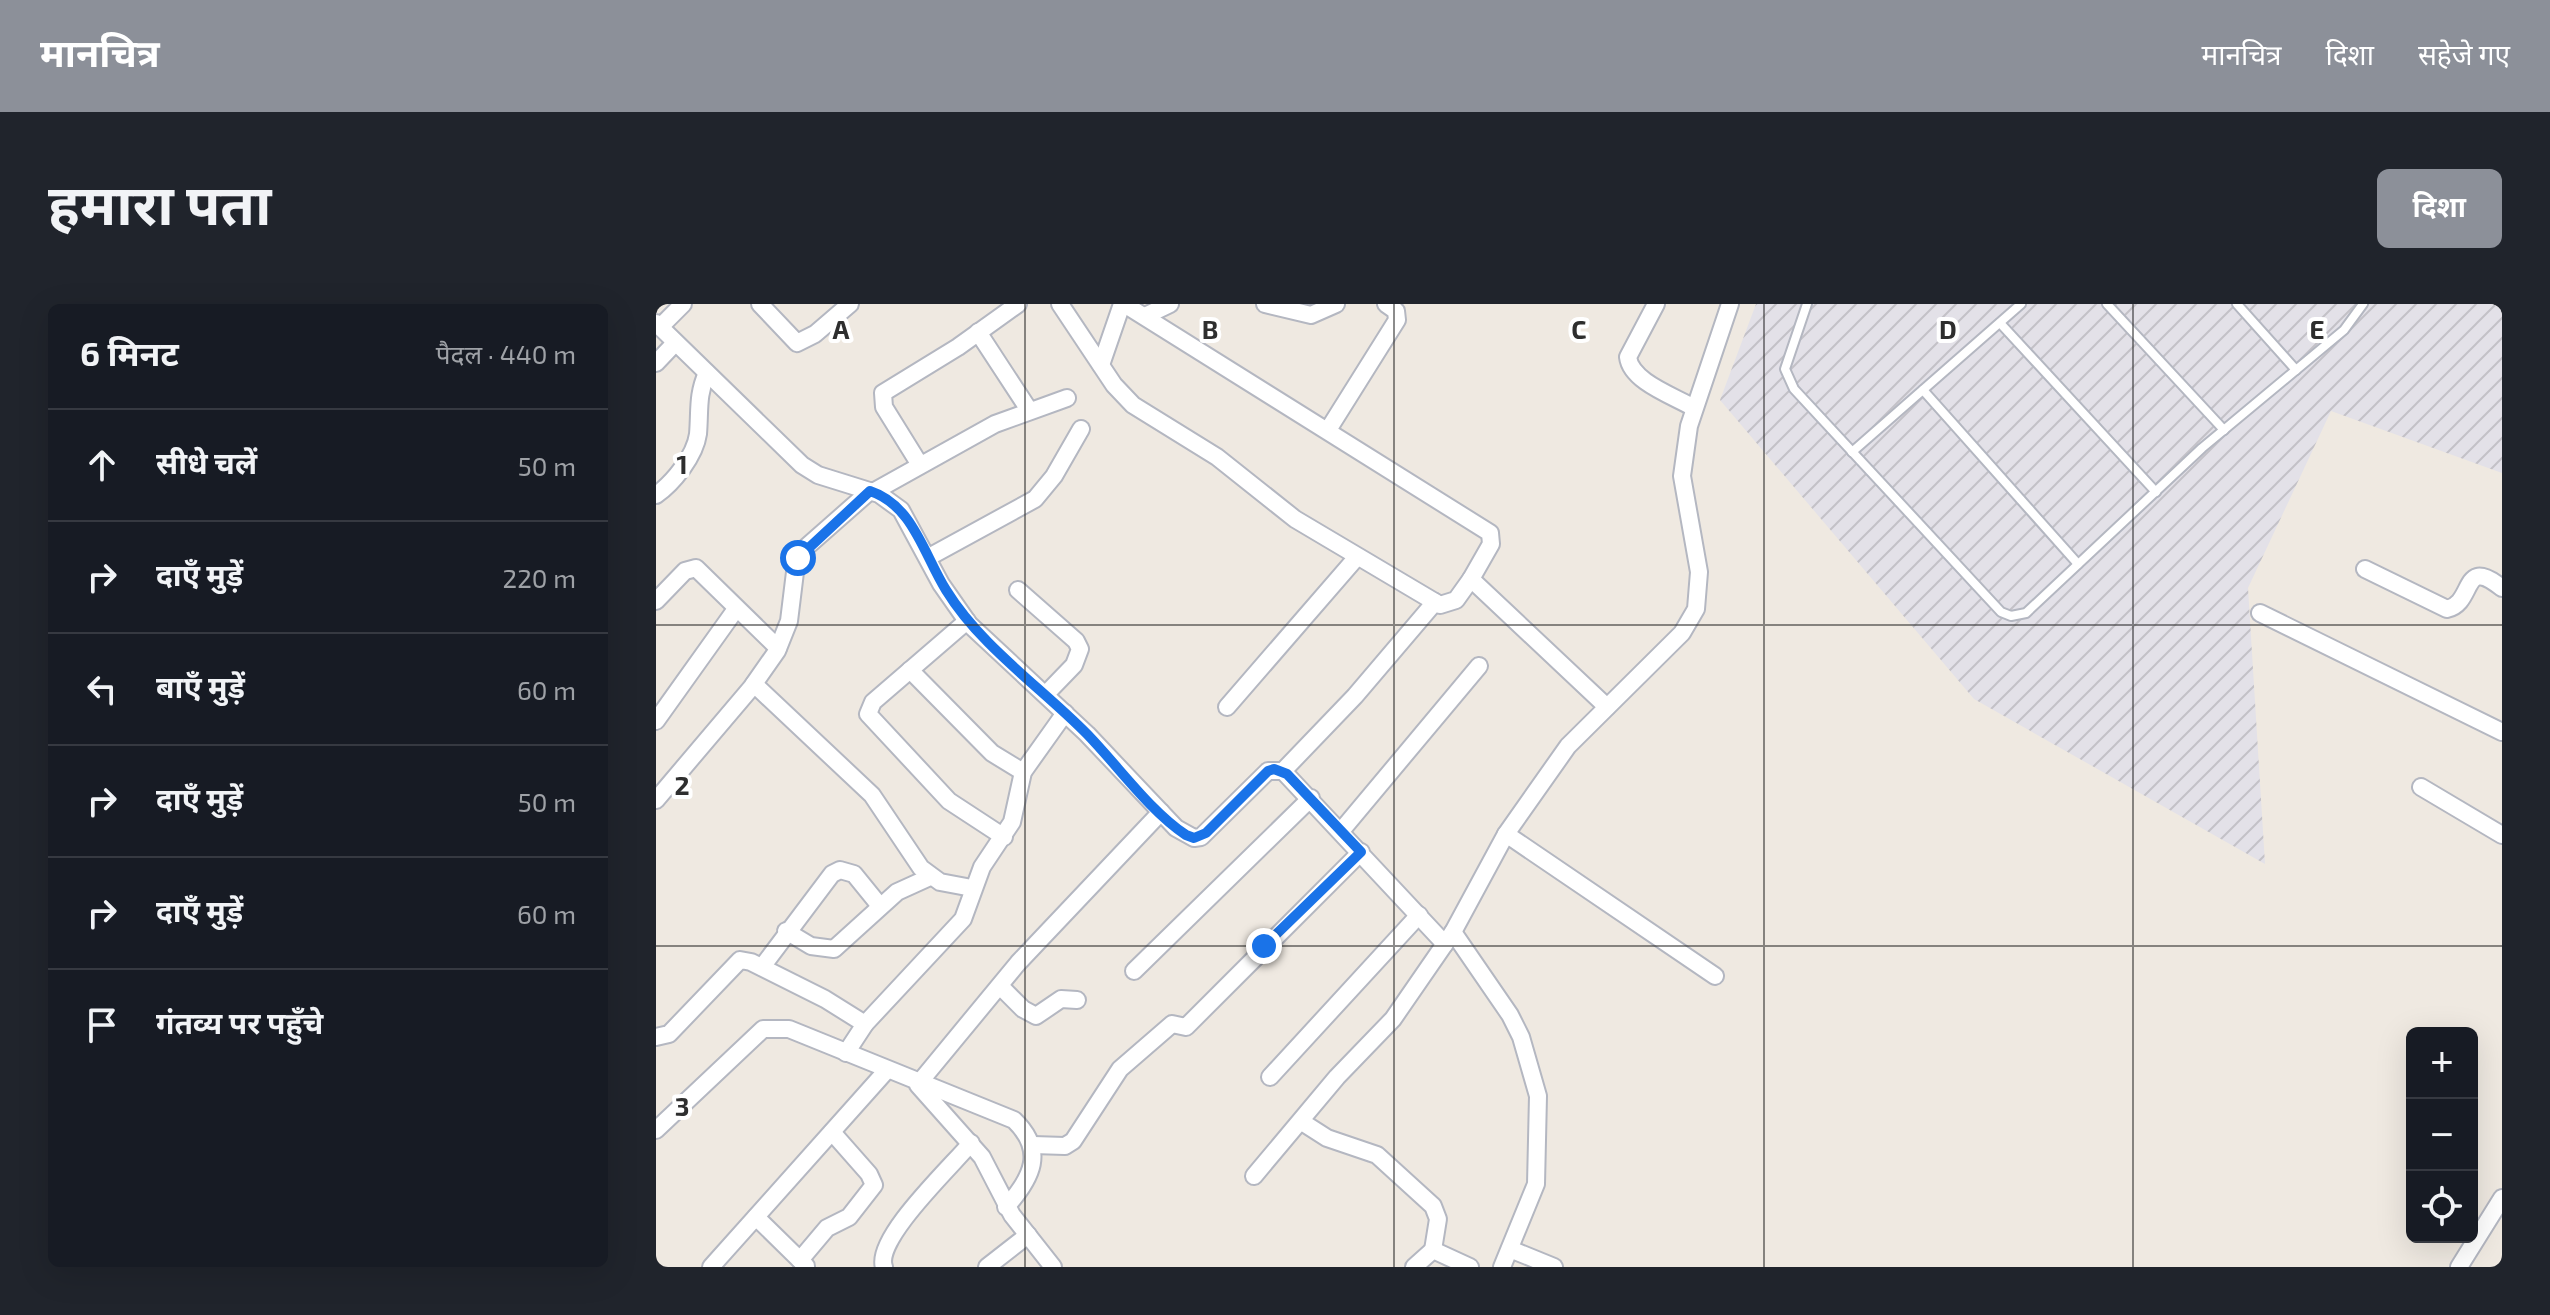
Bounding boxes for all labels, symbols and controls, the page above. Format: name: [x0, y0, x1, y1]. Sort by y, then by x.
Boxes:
text: मानचित्र: [40, 29, 160, 75]
text: मानचित्र: [2201, 37, 2282, 71]
text: दिशा: [2326, 37, 2374, 71]
text: सहेजे गए: [2418, 37, 2510, 71]
text: हमारा पता: [48, 169, 272, 236]
button: दिशा: [2377, 169, 2502, 248]
text: A: [833, 313, 850, 344]
text: B: [1202, 313, 1218, 344]
text: C: [1571, 313, 1587, 344]
text: D: [1939, 313, 1957, 344]
text: E: [2309, 313, 2325, 344]
text: 6 मिनट: [80, 332, 179, 373]
text: पैदल · 440 m: [436, 338, 576, 369]
icon: ahead: [80, 443, 124, 487]
text: सीधे चलें: [156, 444, 257, 480]
text: 1: [676, 448, 688, 479]
text: 50 m: [518, 450, 576, 481]
route start: [780, 540, 816, 576]
icon: right: [80, 555, 124, 599]
text: दाएँ मुड़ें: [156, 556, 243, 592]
text: 220 m: [503, 562, 576, 593]
icon: left: [80, 667, 124, 711]
text: बाएँ मुड़ें: [156, 668, 245, 704]
text: 60 m: [517, 674, 576, 705]
text: 2: [674, 769, 690, 800]
icon: right: [80, 779, 124, 823]
text: दाएँ मुड़ें: [156, 780, 243, 816]
text: 50 m: [518, 786, 576, 817]
icon: right: [80, 891, 124, 935]
text: दाएँ मुड़ें: [156, 892, 243, 928]
text: 60 m: [517, 898, 576, 929]
route end: [1246, 928, 1282, 964]
icon: arrive: [80, 1003, 124, 1047]
text: गंतव्य पर पहुँचे: [156, 1004, 323, 1040]
map controls: [2406, 1027, 2478, 1243]
button: +: [2406, 1027, 2478, 1099]
text: 3: [675, 1090, 689, 1121]
button: −: [2406, 1099, 2478, 1171]
button: locate: [2406, 1171, 2478, 1243]

